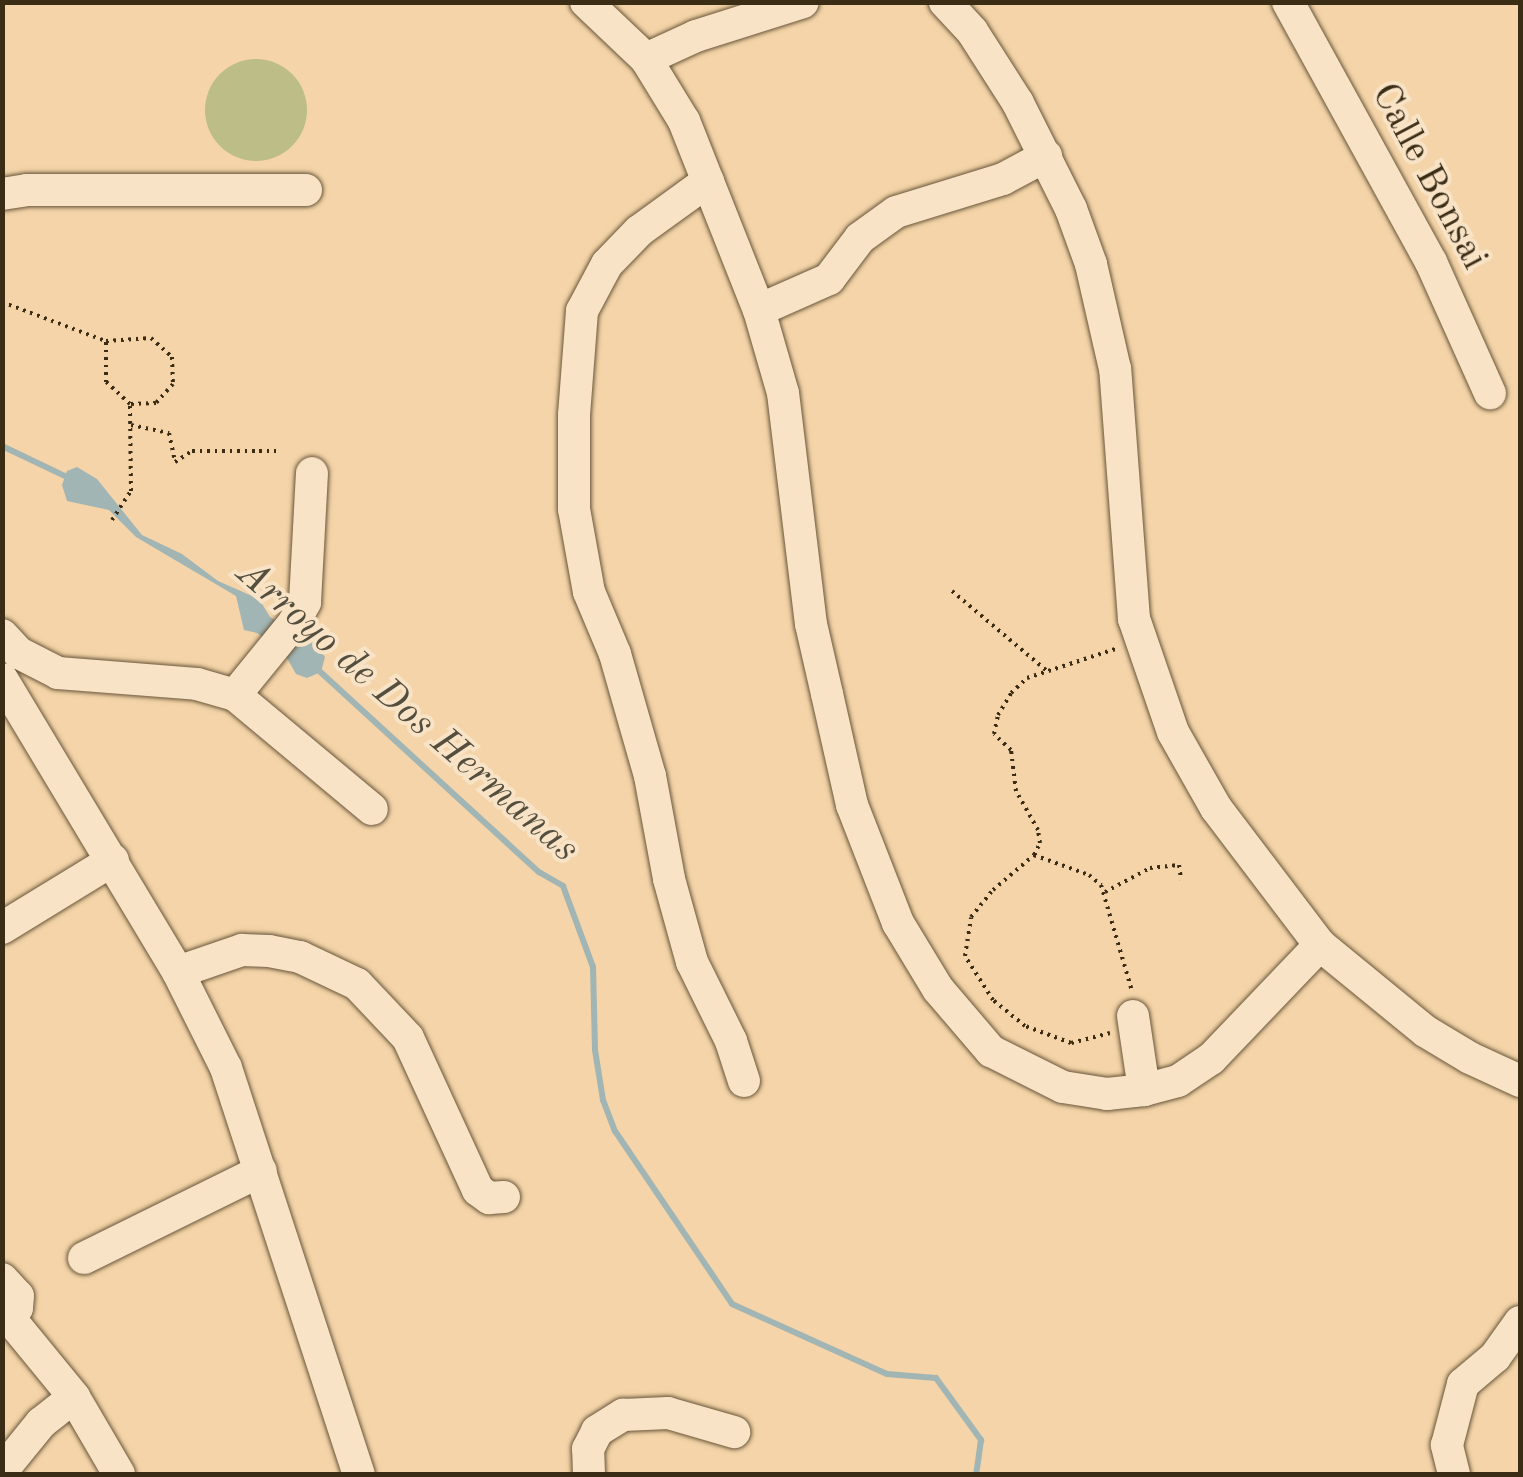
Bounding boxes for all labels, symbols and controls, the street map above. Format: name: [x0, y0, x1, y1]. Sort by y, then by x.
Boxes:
street label: Calle Bonsai: [1360, 76, 1496, 278]
water label: Arroyo de Dos Hermanas: [226, 550, 588, 874]

